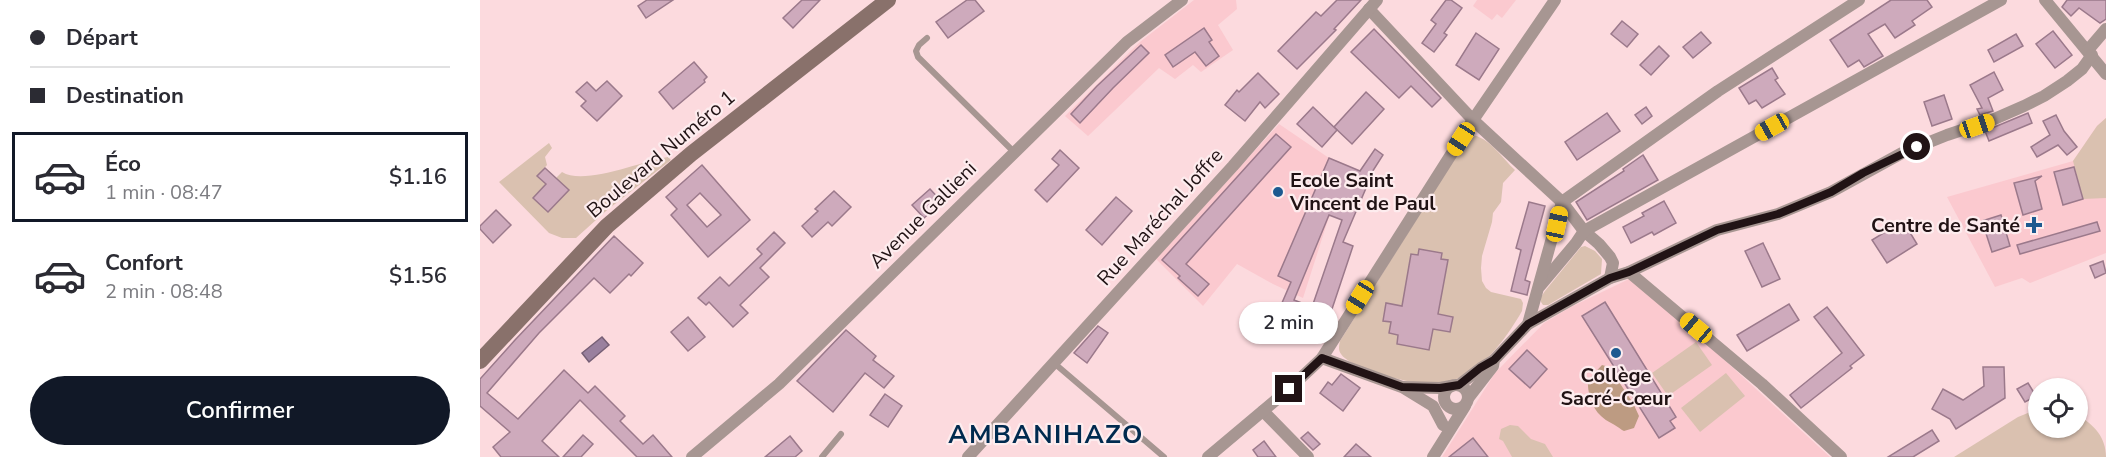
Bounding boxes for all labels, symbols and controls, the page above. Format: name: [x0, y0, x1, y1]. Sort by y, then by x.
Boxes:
text: Départ: [66, 23, 138, 53]
text: Destination: [66, 81, 184, 111]
street label: Boulevard Numéro 1: [581, 84, 741, 224]
car: [1752, 110, 1792, 144]
car: [1957, 112, 1997, 140]
car: [1444, 119, 1478, 159]
route start: [1903, 133, 1930, 160]
street label: Rue Maréchal Joffre: [1091, 142, 1229, 292]
text: Éco: [105, 149, 141, 179]
icon: car: [33, 150, 87, 204]
street label: Avenue Gallieni: [863, 155, 983, 275]
text: $1.16: [389, 162, 447, 192]
place label: Ecole Saint Vincent de Paul: [1289, 167, 1436, 217]
text: 1 min · 08:47: [105, 179, 223, 206]
marker: Ecole Saint Vincent de Paul: [1271, 185, 1285, 199]
car: [1544, 205, 1570, 243]
place label: Centre de Santé: [1871, 212, 2020, 239]
marker: Centre de Santé: [2025, 216, 2043, 234]
text: Confort: [105, 248, 183, 278]
icon: car: [33, 249, 87, 303]
text: $1.56: [389, 261, 447, 291]
car: [1343, 277, 1377, 317]
text: 2 min · 08:48: [105, 278, 223, 305]
callout: 2 min: [1240, 302, 1338, 344]
text: 2 min: [1263, 309, 1314, 336]
car: [1676, 310, 1716, 346]
marker: Collège Sacré-Cœur: [1609, 346, 1623, 360]
place label: Collège Sacré-Cœur: [1560, 362, 1672, 412]
route end: [1275, 375, 1302, 402]
button: Confirmer: [30, 376, 450, 445]
map controls: [2028, 378, 2088, 438]
button: locate: [2028, 378, 2088, 438]
district label: AMBANIHAZO: [948, 417, 1144, 452]

